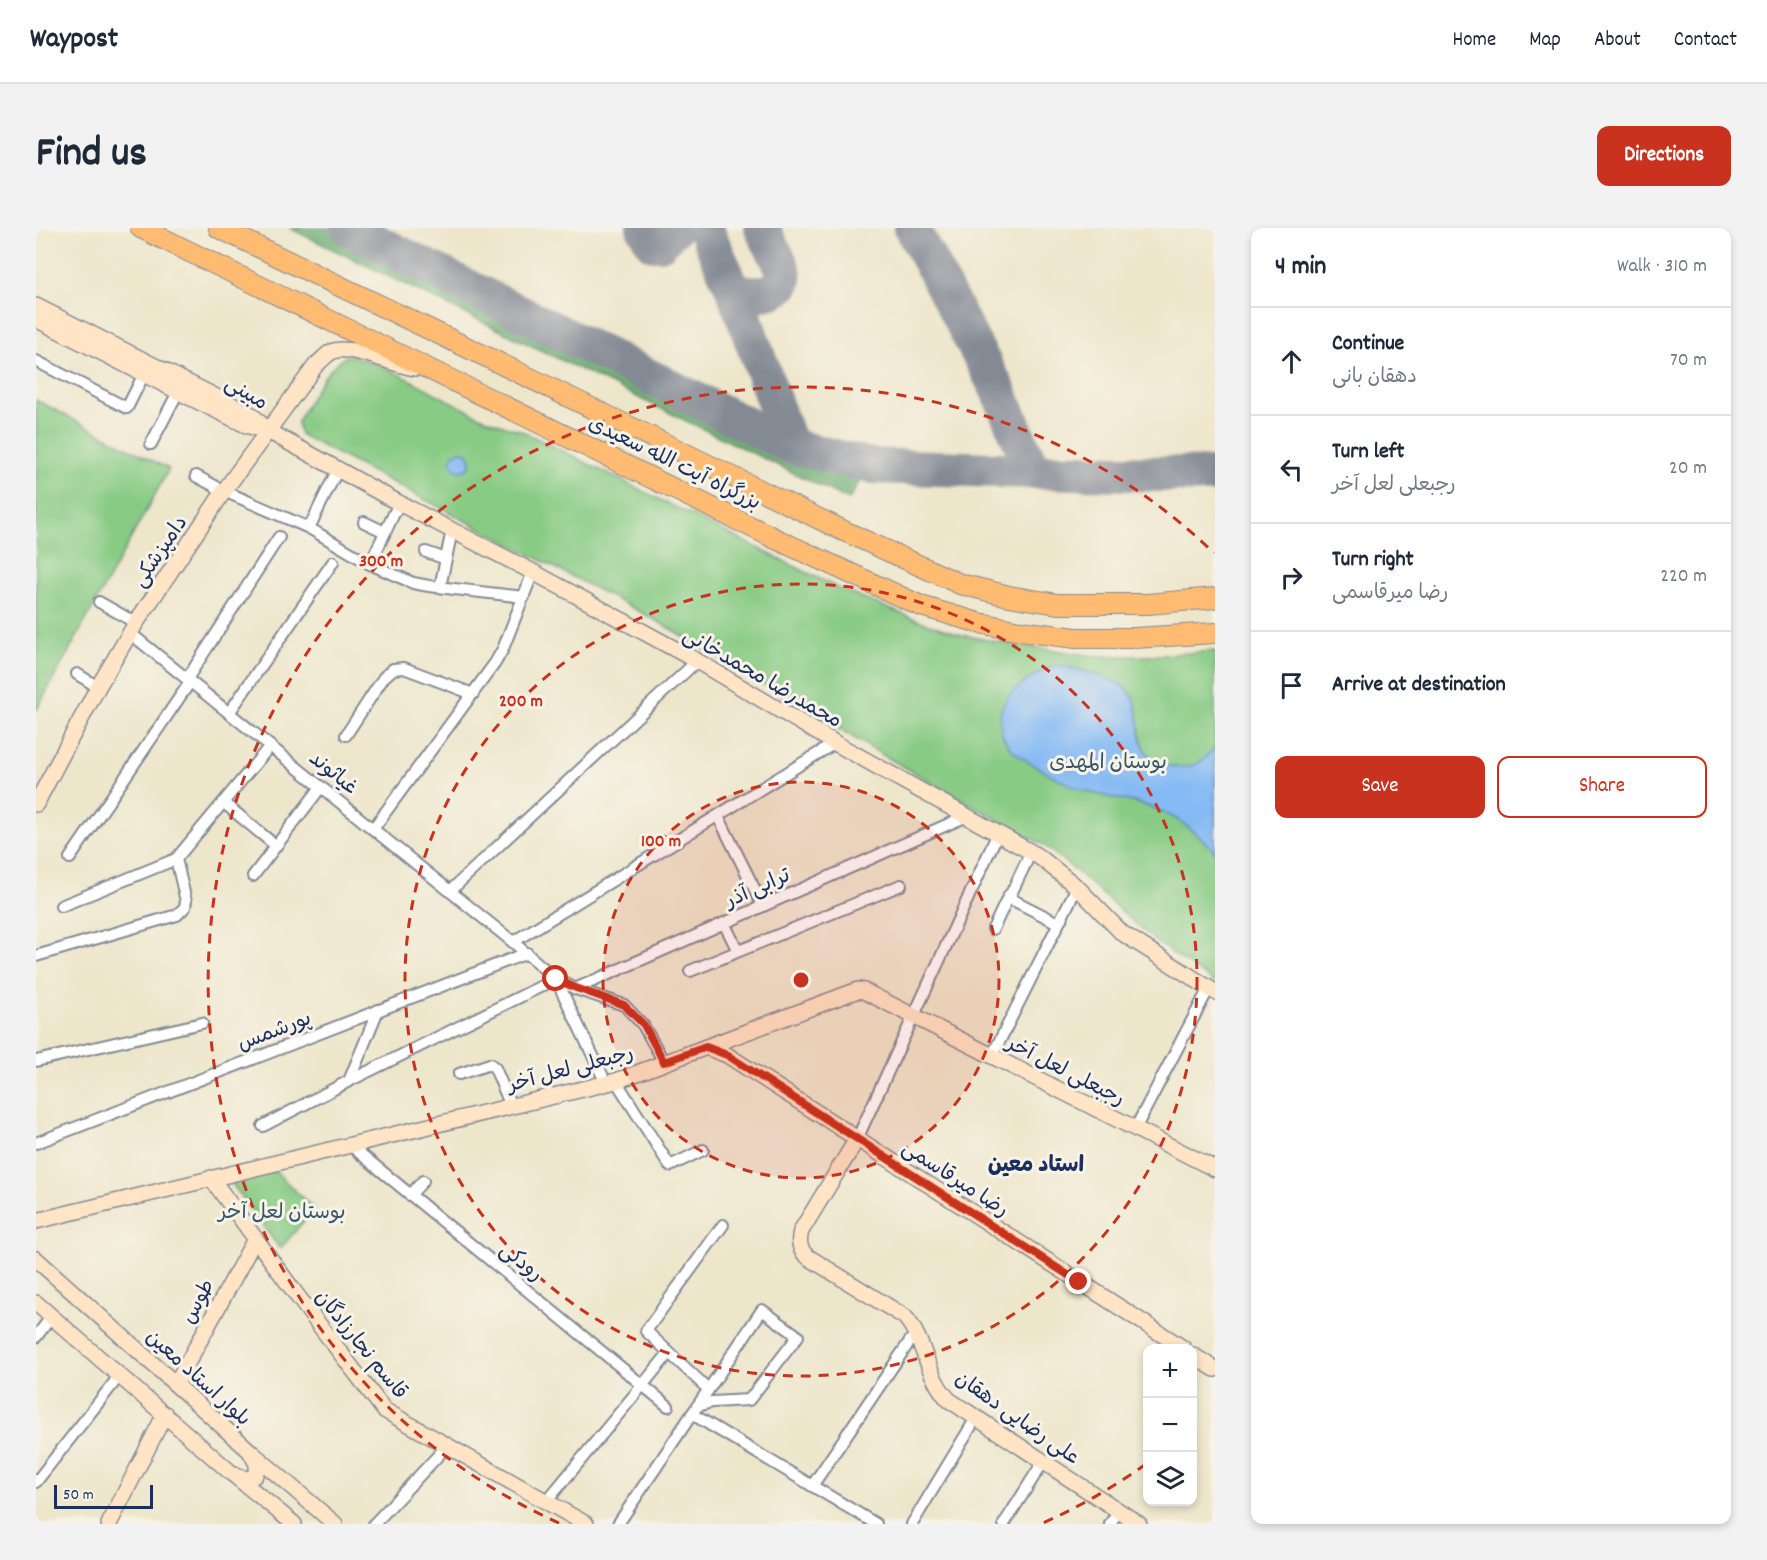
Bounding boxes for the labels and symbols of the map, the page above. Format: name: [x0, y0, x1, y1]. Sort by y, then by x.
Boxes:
street label: مبینی: [218, 370, 273, 419]
street label: بزرگراه آیت الله سعیدی: [582, 410, 765, 520]
street label: دامپزشکی: [126, 511, 197, 595]
text: 300 m: [359, 550, 403, 575]
street label: محمدرضا محمدخانی: [676, 622, 847, 737]
text: 200 m: [499, 690, 543, 715]
street label: غیاثوند: [301, 745, 363, 804]
park label: بوستان المهدی: [1049, 749, 1167, 779]
text: 100 m: [641, 830, 681, 855]
street label: ترابی آذر: [719, 862, 797, 918]
route start: [542, 965, 568, 991]
centre of rings: [791, 970, 811, 990]
street label: پورشمس: [234, 1005, 316, 1061]
street label: رجبعلی لعل آخر: [998, 1029, 1129, 1115]
street label: رجبعلی لعل آخر: [502, 1040, 637, 1103]
street label: رضا میرقاسمی: [895, 1135, 1014, 1226]
district label: استاد معین: [988, 1151, 1084, 1182]
park label: بوستان لعل آخر: [216, 1199, 346, 1229]
street label: رودکی: [492, 1236, 548, 1290]
route end: [1065, 1268, 1091, 1294]
street label: طوس: [175, 1275, 224, 1330]
street label: قاسم نجارزادگان: [306, 1285, 413, 1407]
street label: بلوار استاد معین: [138, 1324, 256, 1435]
street label: علی رضایی دهقان: [948, 1365, 1085, 1474]
scale bar: [54, 1482, 153, 1510]

